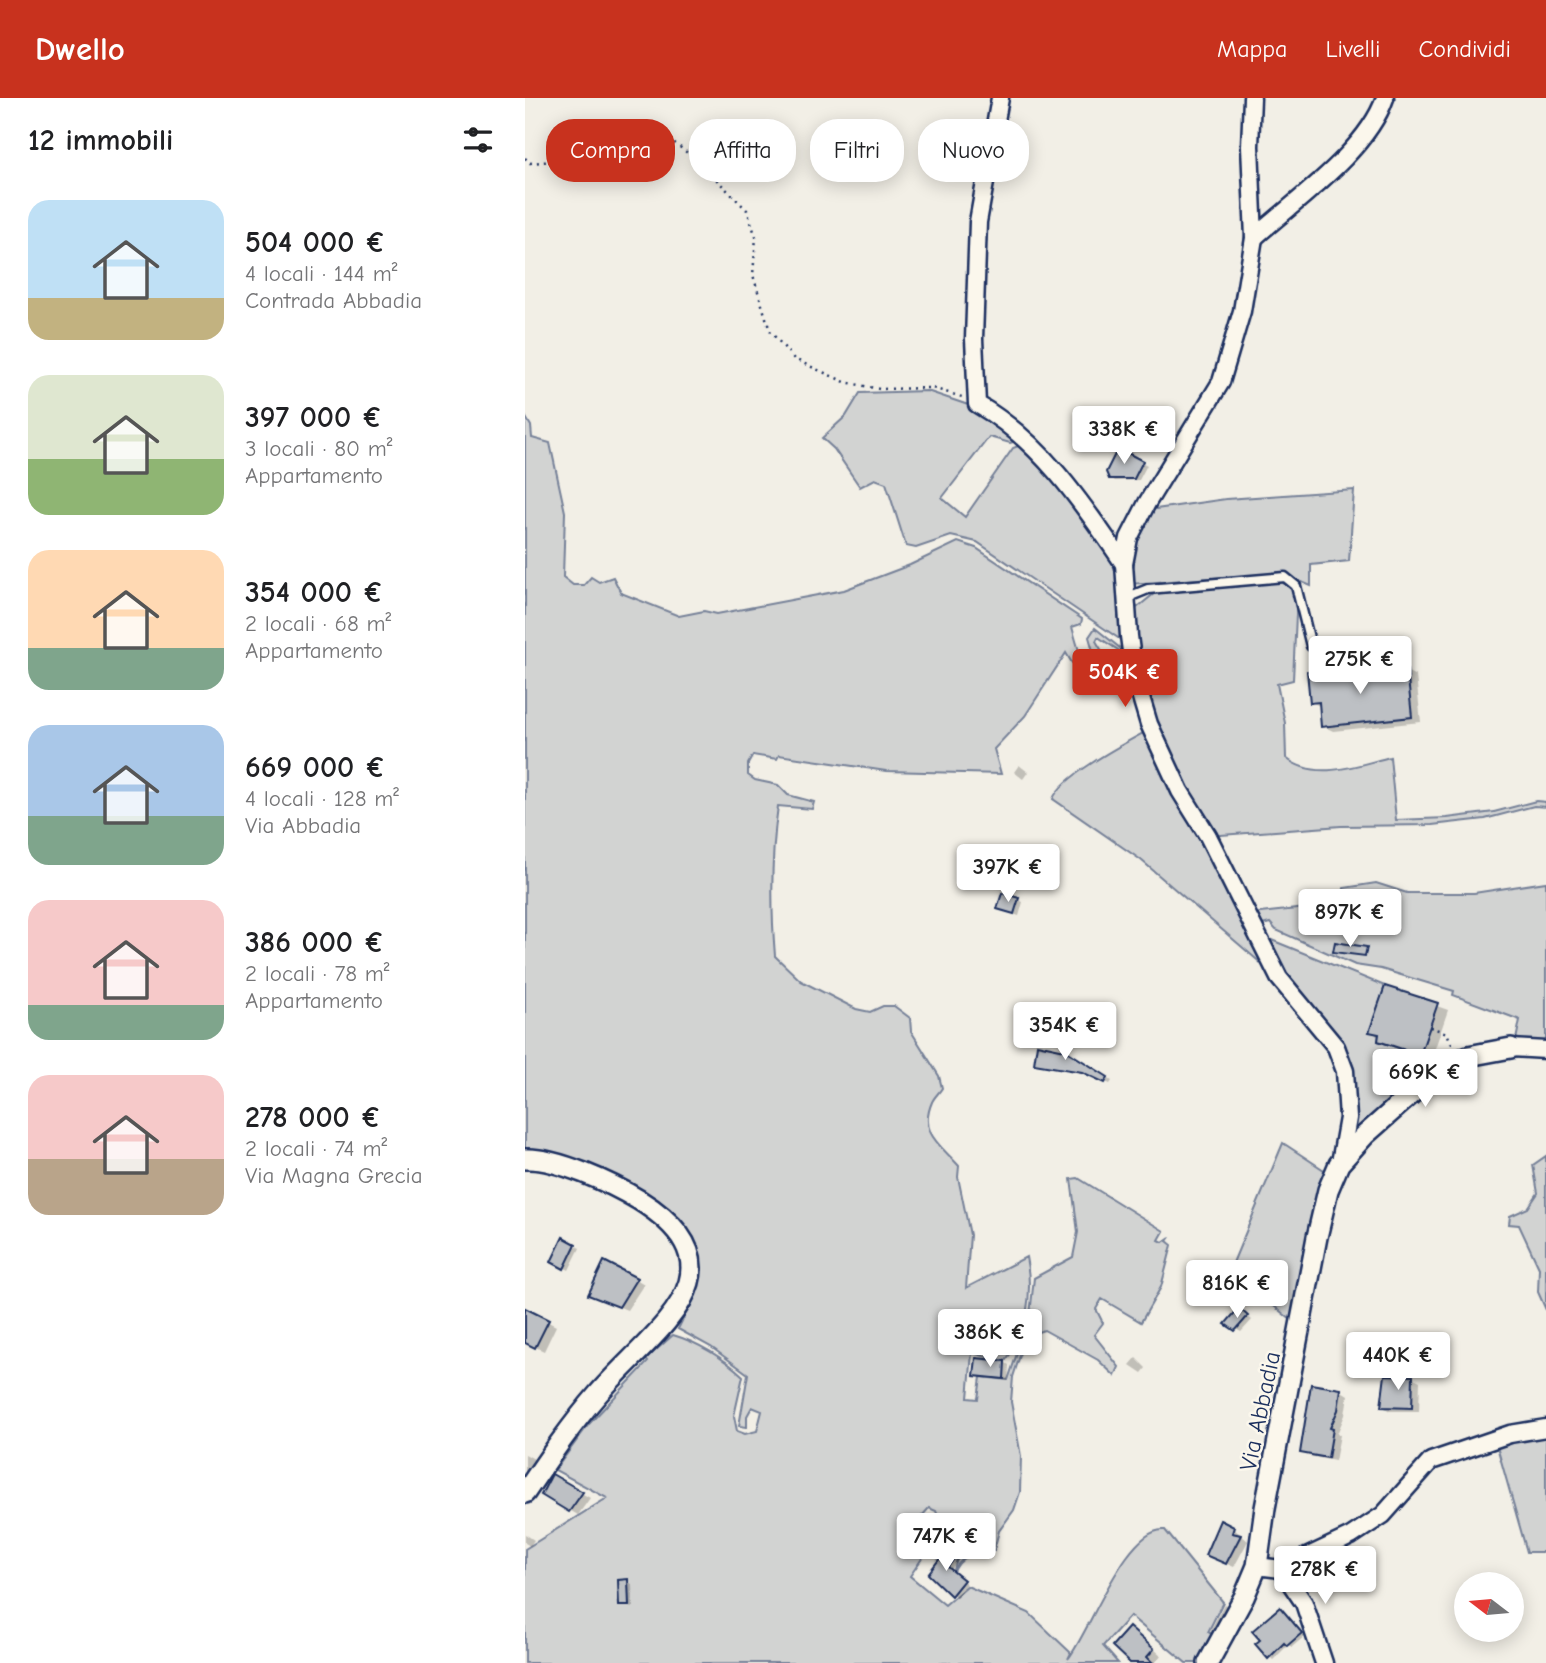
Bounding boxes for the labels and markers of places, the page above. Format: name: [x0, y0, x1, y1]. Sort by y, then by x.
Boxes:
pin: 338K €: [1067, 406, 1181, 466]
pin: 275K €: [1303, 636, 1417, 696]
pin: 504K €: [1068, 650, 1182, 709]
pin: 397K €: [951, 844, 1065, 904]
pin: 897K €: [1293, 890, 1407, 949]
pin: 354K €: [1008, 1002, 1122, 1062]
pin: 669K €: [1368, 1049, 1482, 1109]
pin: 816K €: [1180, 1260, 1294, 1320]
pin: 386K €: [933, 1310, 1047, 1369]
pin: 440K €: [1341, 1332, 1455, 1392]
pin: 747K €: [889, 1514, 1003, 1573]
pin: 278K €: [1268, 1546, 1382, 1606]

